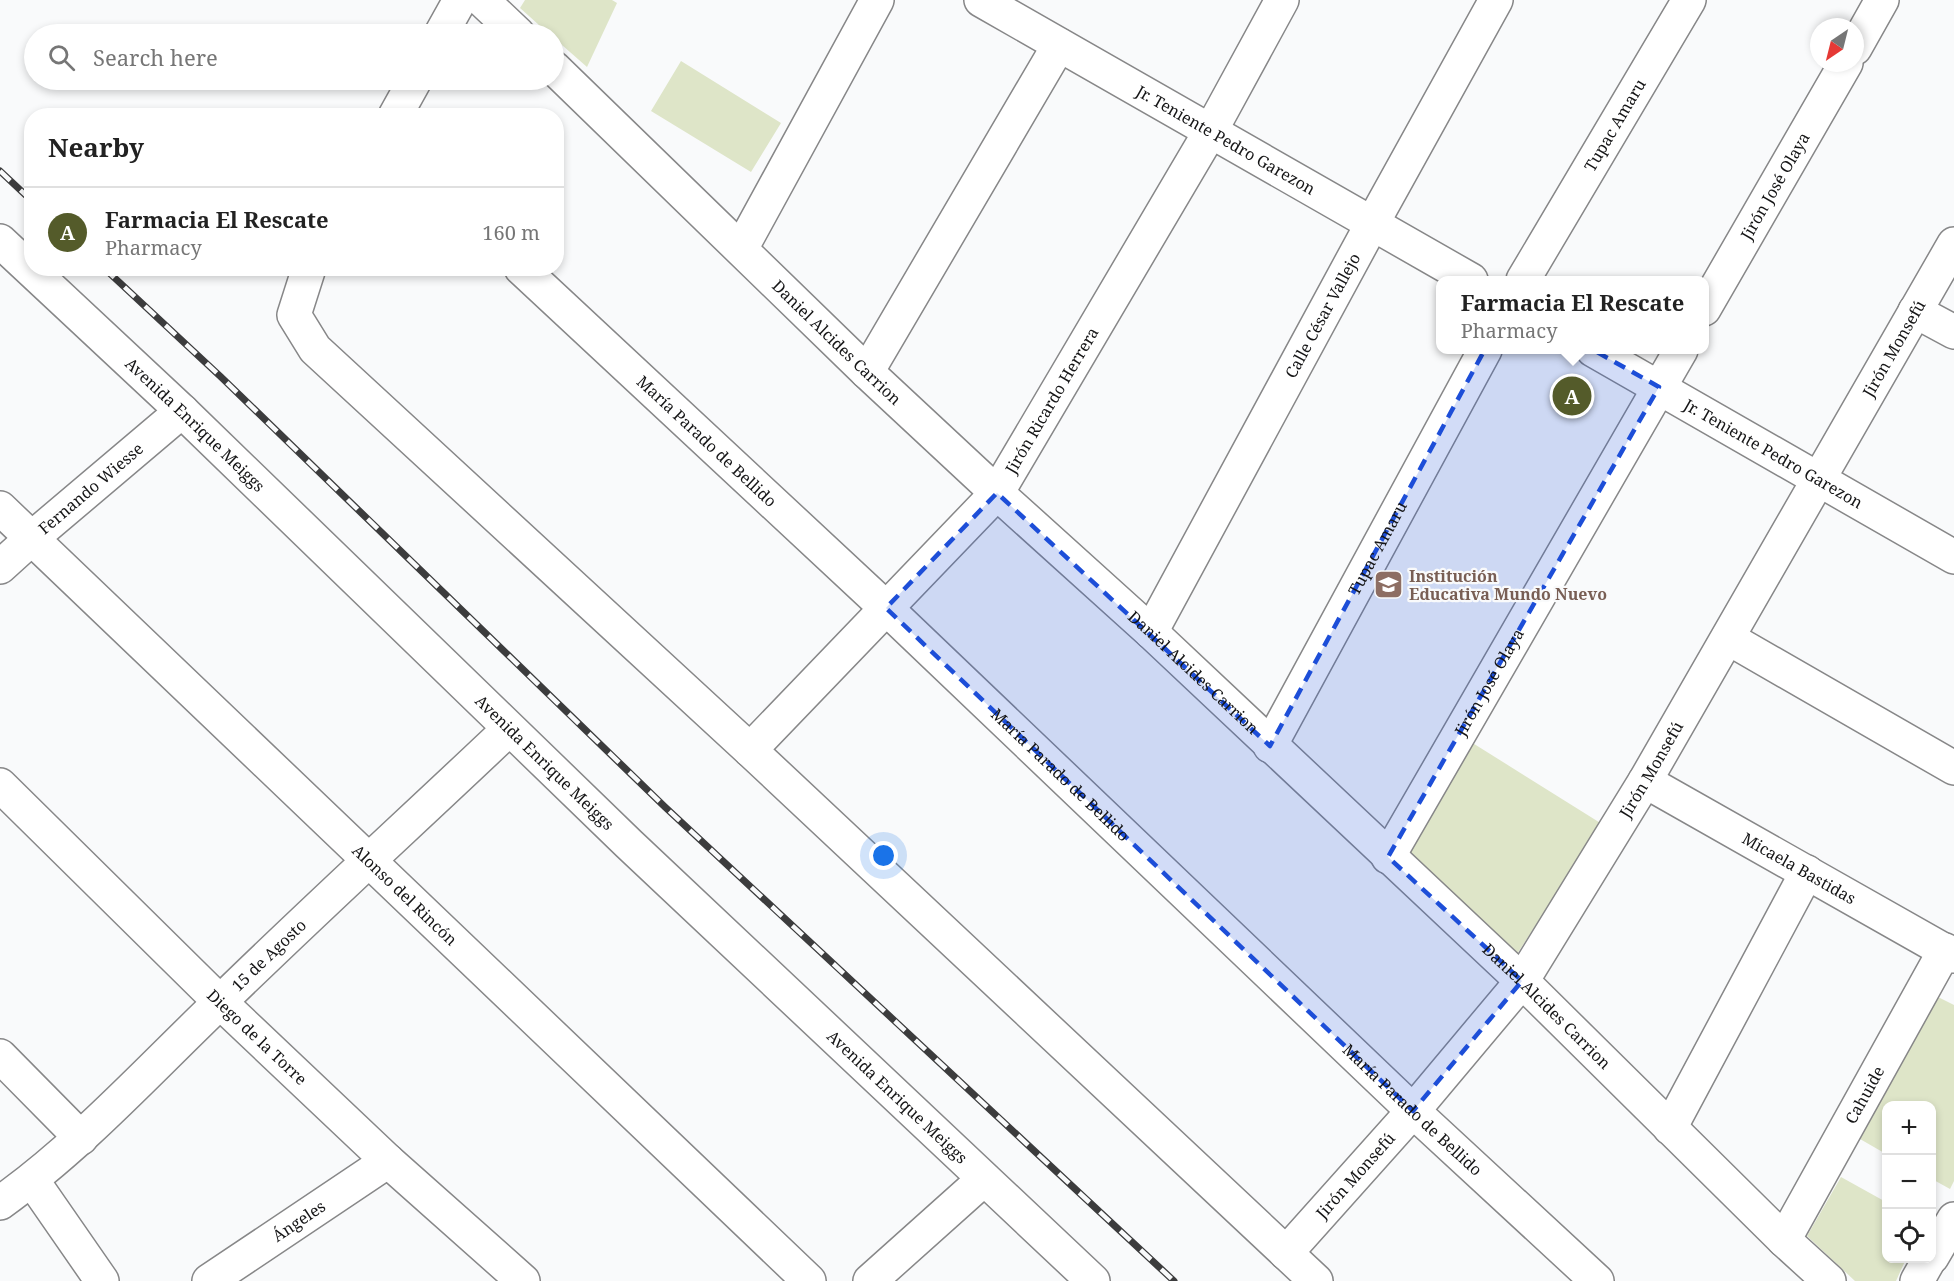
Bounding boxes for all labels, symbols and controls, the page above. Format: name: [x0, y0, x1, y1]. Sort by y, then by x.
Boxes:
north arrow: [1810, 18, 1864, 72]
search box: [24, 24, 564, 90]
icon: search: [45, 41, 78, 74]
text: Search here: [93, 42, 218, 72]
street label: Tupac Amaru: [1579, 75, 1651, 176]
street label: Jr. Teniente Pedro Garezon: [1131, 80, 1319, 200]
street label: Jirón José Olaya: [1735, 128, 1815, 245]
text: Nearby: [48, 129, 144, 165]
text: Farmacia El Rescate: [105, 204, 329, 234]
text: A: [60, 219, 75, 246]
text: 160 m: [482, 219, 540, 246]
text: Pharmacy: [105, 234, 202, 261]
street label: Calle César Vallejo: [1280, 249, 1365, 382]
street label: Daniel Alcides Carrion: [767, 275, 906, 410]
popup: [1436, 276, 1709, 354]
text: Farmacia El Rescate: [1461, 287, 1684, 317]
street label: Jirón Monsefú: [1857, 296, 1931, 402]
text: Pharmacy: [1461, 317, 1557, 344]
street label: Jirón Ricardo Herrera: [999, 323, 1103, 479]
street label: Avenida Enrique Meiggs: [121, 353, 270, 497]
street label: María Parado de Bellido: [632, 370, 782, 512]
pin: A: [1552, 374, 1592, 418]
street label: Jr. Teniente Pedro Garezon: [1679, 393, 1867, 513]
street label: Fernando Wiesse: [33, 438, 148, 539]
street label: Tupac Amaru: [1343, 497, 1412, 599]
place label: Institución Educativa Mundo Nuevo: [1409, 565, 1607, 605]
school or university icon: Institución Educativa Mundo Nuevo: [1372, 569, 1404, 601]
street label: Daniel Alcides Carrion: [1123, 606, 1264, 739]
street label: Jirón José Olaya: [1449, 624, 1529, 741]
street label: Avenida Enrique Meiggs: [470, 690, 619, 835]
street label: María Parado de Bellido: [986, 703, 1135, 846]
street label: Jirón Monsefú: [1614, 717, 1688, 823]
street label: Micaela Bastidas: [1738, 827, 1860, 909]
street label: Alonso del Rincón: [348, 839, 462, 950]
your location: [869, 841, 898, 870]
street label: 15 de Agosto: [227, 914, 311, 996]
street label: Daniel Alcides Carrion: [1478, 938, 1616, 1074]
street label: Diego de la Torre: [202, 984, 312, 1090]
street label: Avenida Enrique Meiggs: [822, 1025, 972, 1168]
street label: María Parado de Bellido: [1338, 1039, 1487, 1181]
street label: Cahuide: [1840, 1062, 1889, 1128]
map controls: [1882, 1101, 1936, 1263]
button: +: [1882, 1101, 1936, 1155]
street label: Jirón Monsefú: [1310, 1128, 1400, 1224]
button: −: [1882, 1155, 1936, 1209]
street label: Ángeles: [268, 1195, 330, 1247]
button: locate: [1882, 1209, 1936, 1263]

